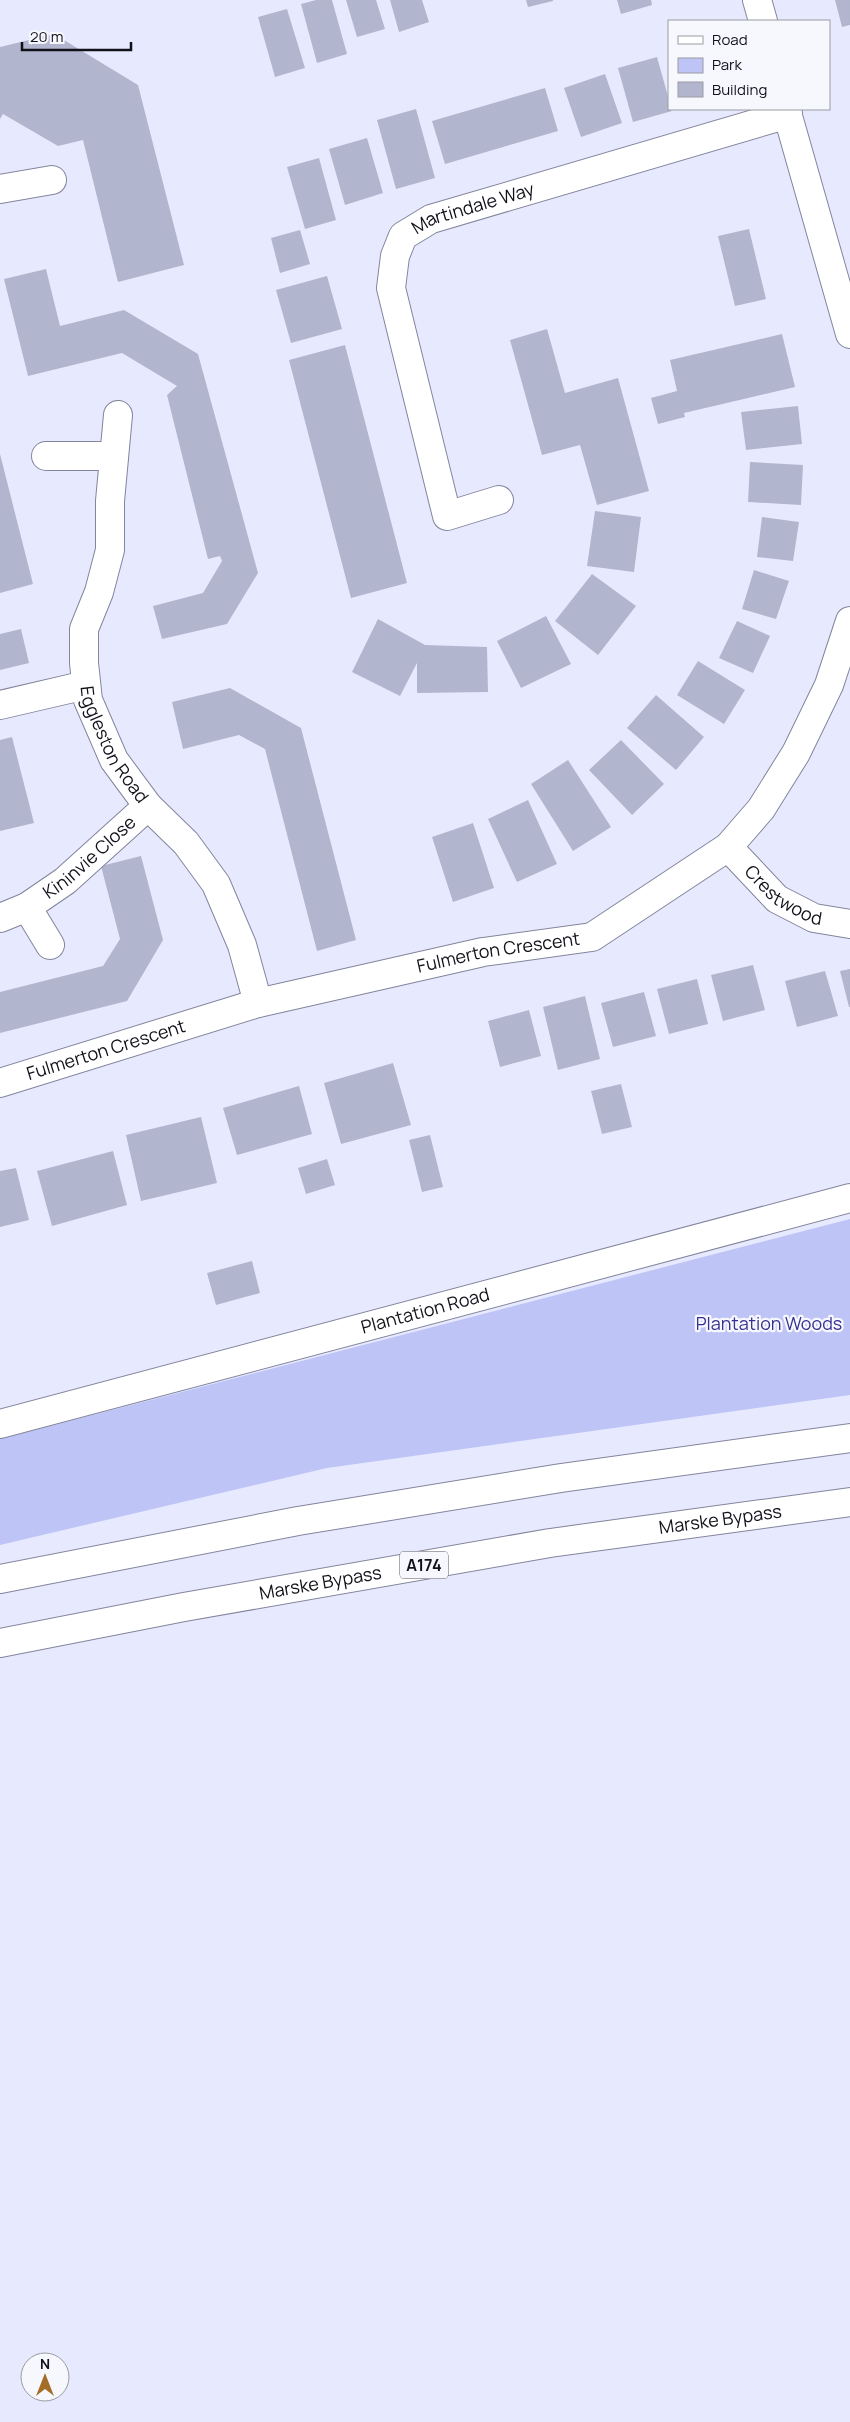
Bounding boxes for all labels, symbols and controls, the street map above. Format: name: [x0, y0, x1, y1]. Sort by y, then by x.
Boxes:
scale bar: [22, 20, 131, 52]
legend: [668, 20, 830, 110]
text: 20 m: [30, 26, 63, 47]
text: Road: [712, 29, 748, 50]
text: Park: [712, 54, 742, 75]
text: Building: [712, 79, 767, 100]
street label: Martindale Way: [407, 176, 537, 239]
street label: Eggleston Road: [76, 685, 155, 807]
street label: Kininvie Close: [38, 810, 140, 904]
street label: Crestwood: [740, 859, 824, 930]
street label: Fulmerton Crescent: [414, 926, 581, 978]
street label: Fulmerton Crescent: [23, 1013, 188, 1085]
street label: Plantation Road: [358, 1281, 492, 1339]
park label: Plantation Woods: [696, 1311, 842, 1335]
street label: Marske Bypass: [657, 1498, 783, 1539]
road number: A174: [400, 1552, 448, 1578]
street label: Marske Bypass: [257, 1560, 383, 1605]
north arrow: [20, 2352, 70, 2402]
text: N: [40, 2354, 50, 2373]

